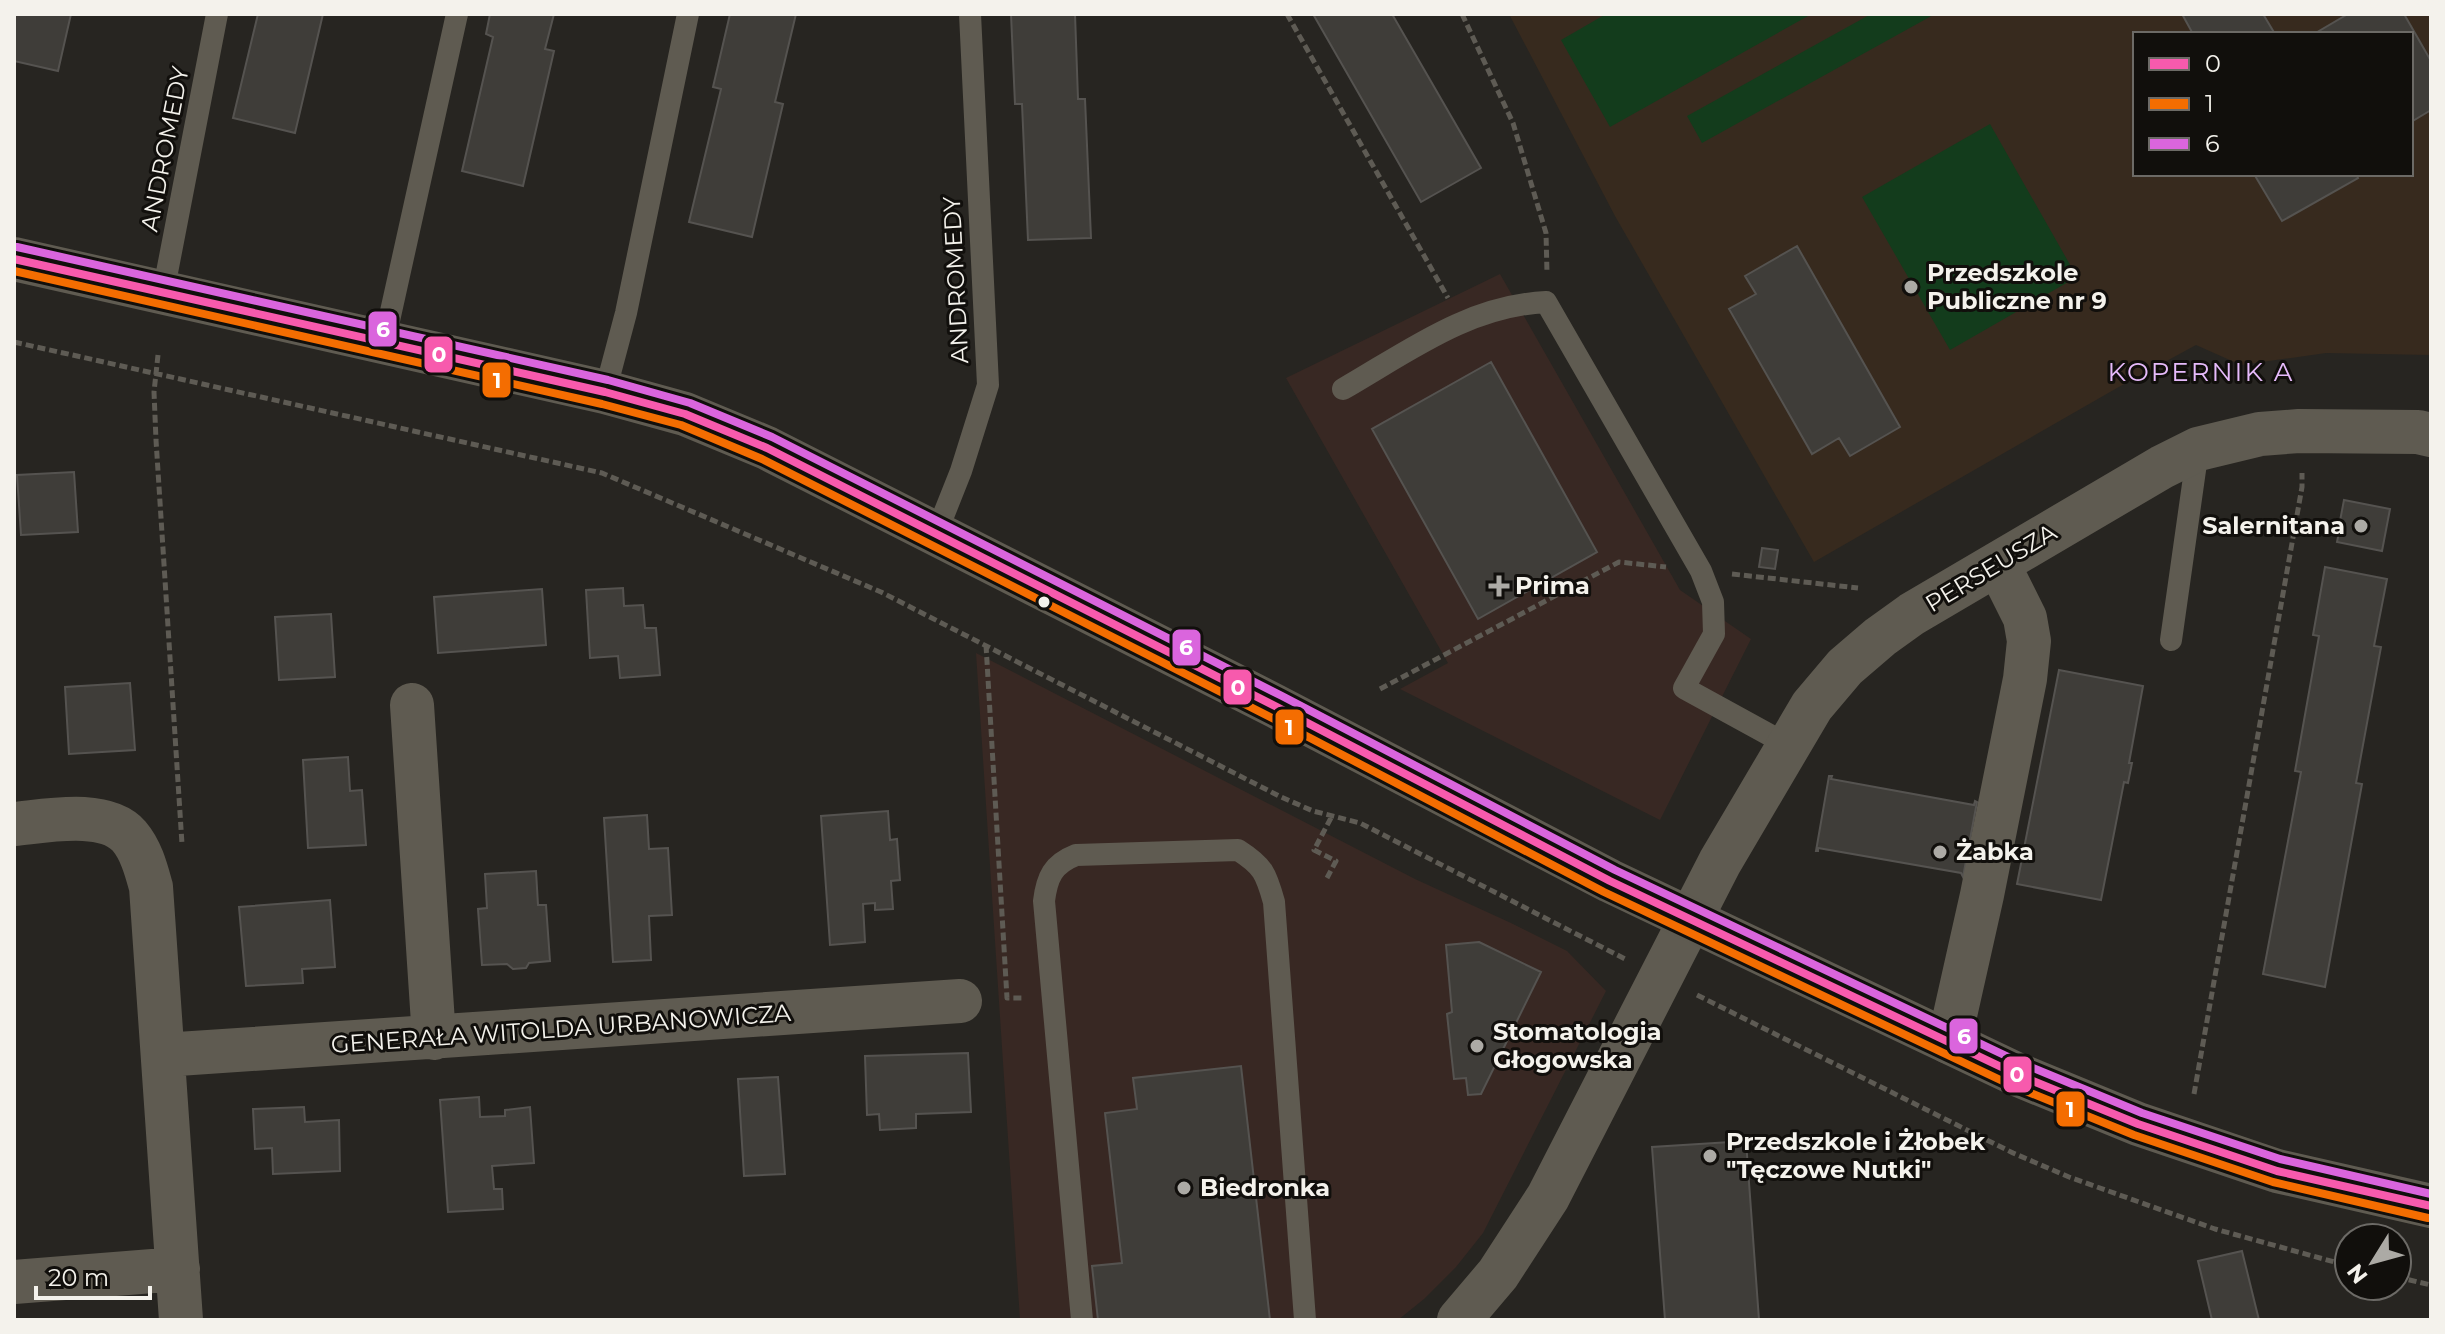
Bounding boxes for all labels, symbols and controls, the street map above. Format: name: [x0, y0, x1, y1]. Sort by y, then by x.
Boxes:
legend: [2133, 32, 2413, 176]
text: 0: [2205, 49, 2221, 78]
street label: ANDROMEDY: [134, 63, 195, 234]
text: 1: [2205, 89, 2214, 118]
text: 6: [2205, 129, 2220, 158]
street label: ANDROMEDY: [937, 195, 974, 364]
place label: Przedszkole Publiczne nr 9: [1927, 258, 2107, 315]
marker: Przedszkole Publiczne nr 9: [1902, 278, 1920, 296]
line badge: 6: [367, 310, 398, 348]
text: 6: [376, 316, 390, 343]
line badge: 0: [423, 335, 454, 374]
text: 0: [432, 341, 447, 368]
district label: KOPERNIK A: [2108, 356, 2294, 388]
line badge: 1: [481, 361, 512, 399]
text: 1: [493, 367, 501, 394]
place label: Salernitana: [2202, 511, 2345, 540]
street label: PERSEUSZA: [1920, 517, 2062, 618]
marker: Salernitana: [2352, 517, 2370, 535]
place label: Prima: [1515, 571, 1590, 600]
marker: Prima: [1490, 577, 1508, 595]
unlabelled marker: [1036, 594, 1052, 610]
line badge: 6: [1171, 628, 1202, 667]
text: 6: [1179, 634, 1193, 661]
line badge: 0: [1222, 668, 1253, 706]
text: 0: [1231, 674, 1246, 701]
line badge: 1: [1274, 708, 1305, 746]
text: 1: [1285, 714, 1293, 741]
place label: Żabka: [1956, 837, 2034, 866]
marker: Żabka: [1931, 843, 1949, 861]
street label: GENERAŁA WITOLDA URBANOWICZA: [330, 998, 793, 1059]
place label: Stomatologia Głogowska: [1493, 1017, 1662, 1074]
line badge: 6: [1948, 1017, 1979, 1055]
text: 6: [1957, 1023, 1971, 1050]
marker: Stomatologia Głogowska: [1468, 1037, 1486, 1055]
line badge: 0: [2002, 1055, 2033, 1094]
text: 0: [2010, 1061, 2025, 1088]
line badge: 1: [2055, 1090, 2086, 1128]
text: 1: [2066, 1096, 2074, 1123]
place label: Przedszkole i Żłobek "Tęczowe Nutki": [1726, 1127, 1985, 1184]
marker: Przedszkole i Żłobek "Tęczowe Nutki": [1701, 1147, 1719, 1165]
place label: Biedronka: [1200, 1173, 1330, 1202]
marker: Biedronka: [1175, 1179, 1193, 1197]
north arrow: [2333, 1222, 2413, 1302]
scale bar: [36, 1250, 150, 1300]
text: N: [2341, 1259, 2374, 1289]
text: 20 m: [48, 1263, 109, 1292]

